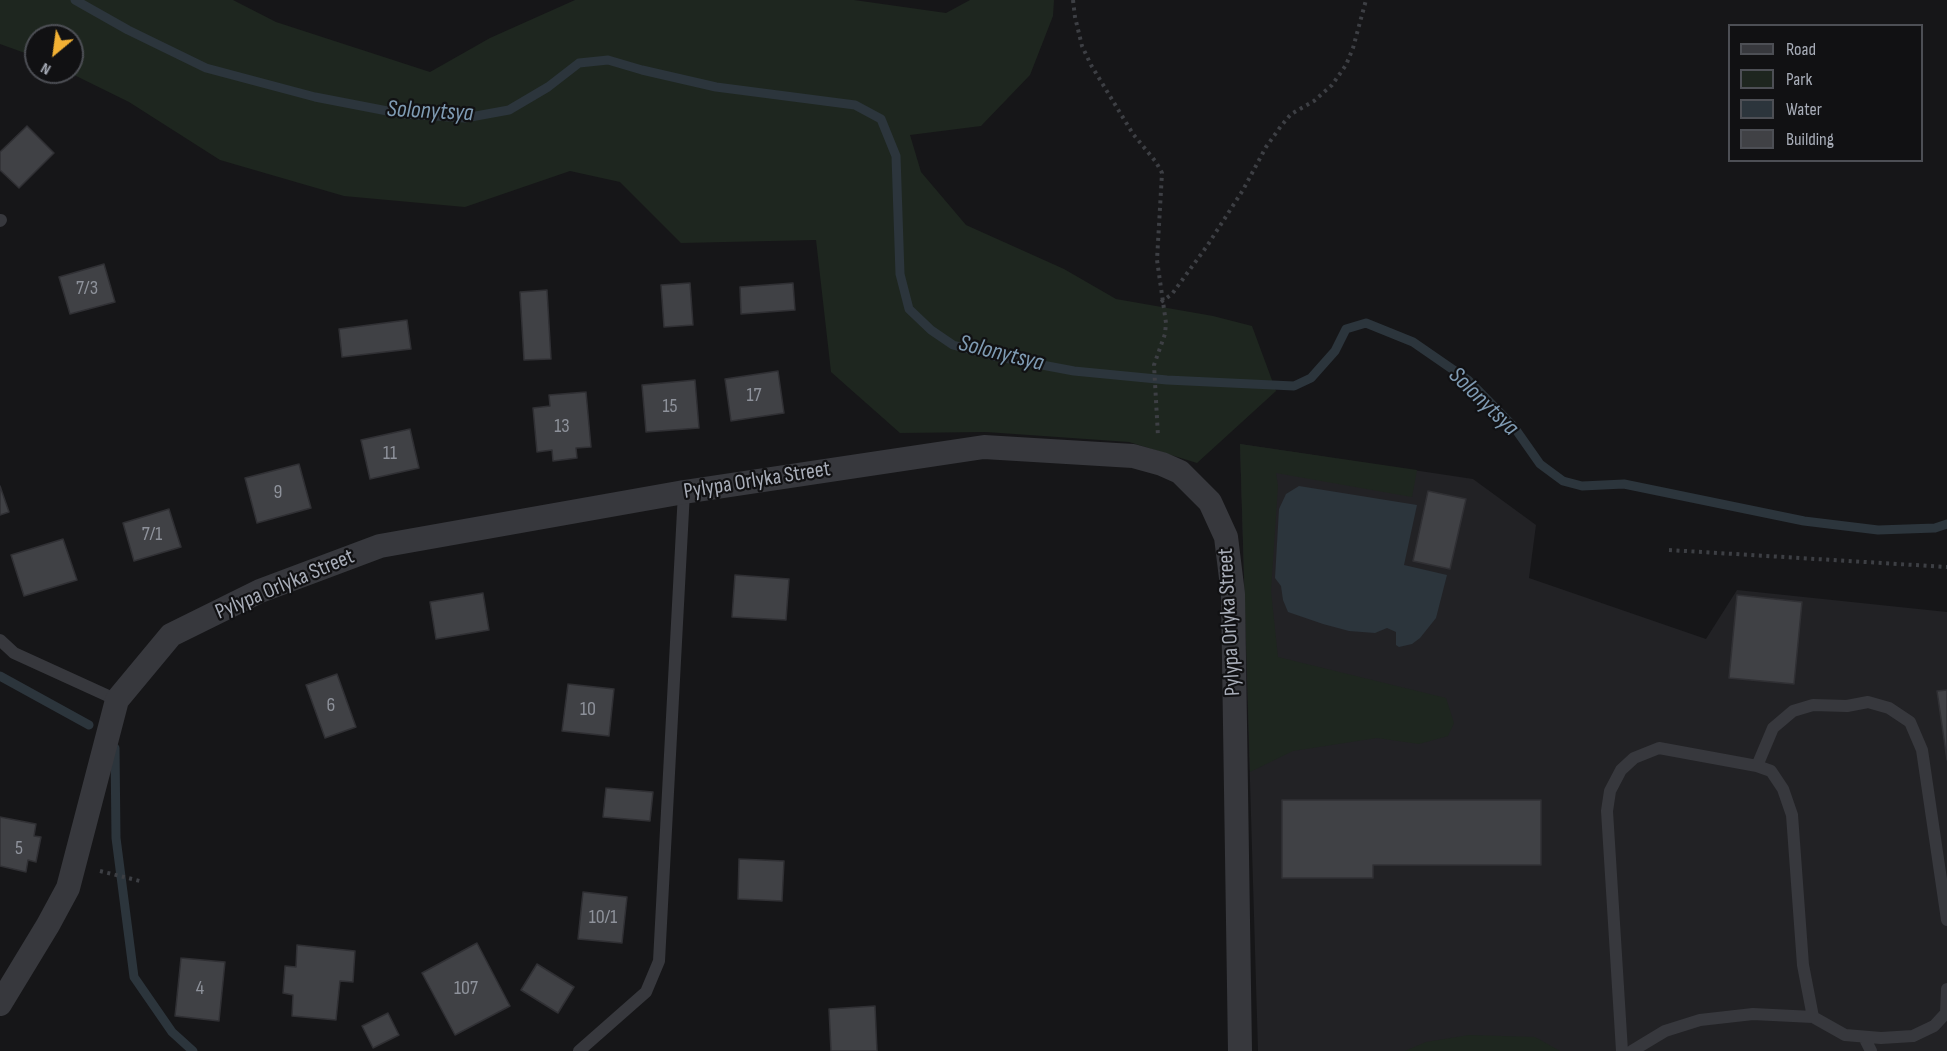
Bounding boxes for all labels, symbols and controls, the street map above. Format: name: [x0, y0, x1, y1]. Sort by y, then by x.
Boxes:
north arrow: [24, 24, 84, 84]
legend: [1728, 24, 1923, 162]
text: Road: [1786, 39, 1816, 60]
text: N: [38, 58, 54, 79]
text: Park: [1786, 69, 1812, 90]
water label: Solonytsya: [386, 95, 474, 129]
text: Water: [1786, 99, 1822, 120]
text: Building: [1786, 129, 1834, 150]
house number: 7/3: [76, 277, 98, 301]
water label: Solonytsya: [955, 330, 1047, 378]
water label: Solonytsya: [1442, 362, 1524, 442]
house number: 17: [747, 384, 761, 408]
house number: 15: [662, 395, 678, 419]
house number: 13: [554, 415, 570, 439]
house number: 11: [383, 442, 397, 466]
street label: Pylypa Orlyka Street: [682, 456, 832, 506]
house number: 9: [274, 481, 282, 505]
house number: 7/1: [142, 523, 162, 547]
street label: Pylypa Orlyka Street: [212, 544, 358, 626]
street label: Pylypa Orlyka Street: [1213, 547, 1247, 697]
house number: 6: [327, 694, 335, 718]
house number: 10: [580, 698, 596, 722]
house number: 5: [15, 837, 23, 861]
house number: 10/1: [589, 906, 617, 930]
house number: 4: [196, 977, 204, 1001]
house number: 107: [454, 977, 478, 1001]

